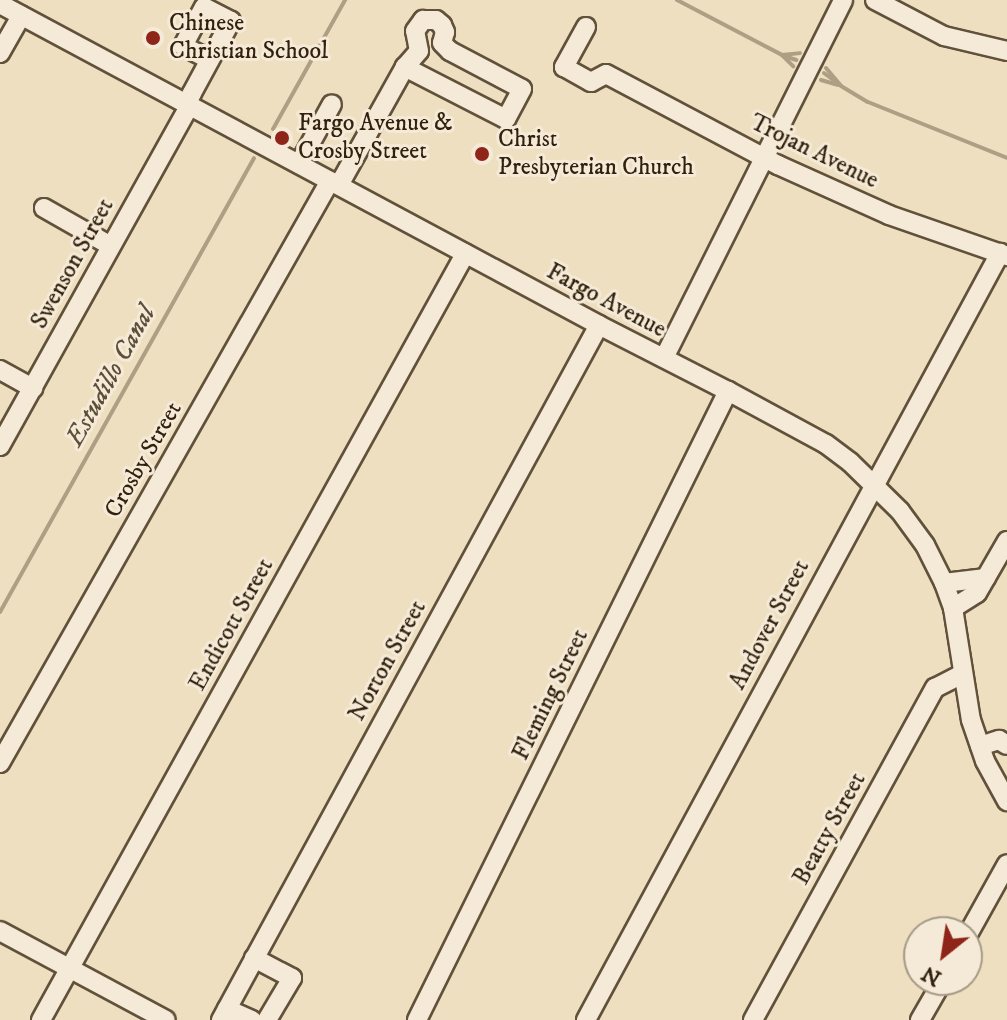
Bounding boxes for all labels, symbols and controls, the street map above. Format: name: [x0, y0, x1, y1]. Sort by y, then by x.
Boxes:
place label: Chinese Christian School: [169, 10, 328, 66]
marker: Chinese Christian School: [144, 29, 162, 47]
street label: Trojan Avenue: [745, 109, 883, 195]
place label: Fargo Avenue & Crosby Street: [298, 110, 452, 166]
place label: Christ Presbyterian Church: [498, 126, 694, 182]
marker: Fargo Avenue & Crosby Street: [273, 129, 291, 147]
marker: Christ Presbyterian Church: [473, 145, 491, 163]
street label: Swenson Street: [25, 194, 121, 334]
street label: Fargo Avenue: [541, 258, 671, 344]
water label: Estudillo Canal: [60, 300, 162, 452]
street label: Crosby Street: [99, 397, 189, 523]
street label: Endicott Street: [184, 554, 280, 696]
street label: Andover Street: [724, 555, 816, 695]
street label: Norton Street: [343, 596, 433, 726]
street label: Fleming Street: [507, 625, 595, 765]
street label: Beatty Street: [787, 768, 873, 890]
north arrow: [903, 916, 983, 996]
text: N: [917, 959, 946, 992]

